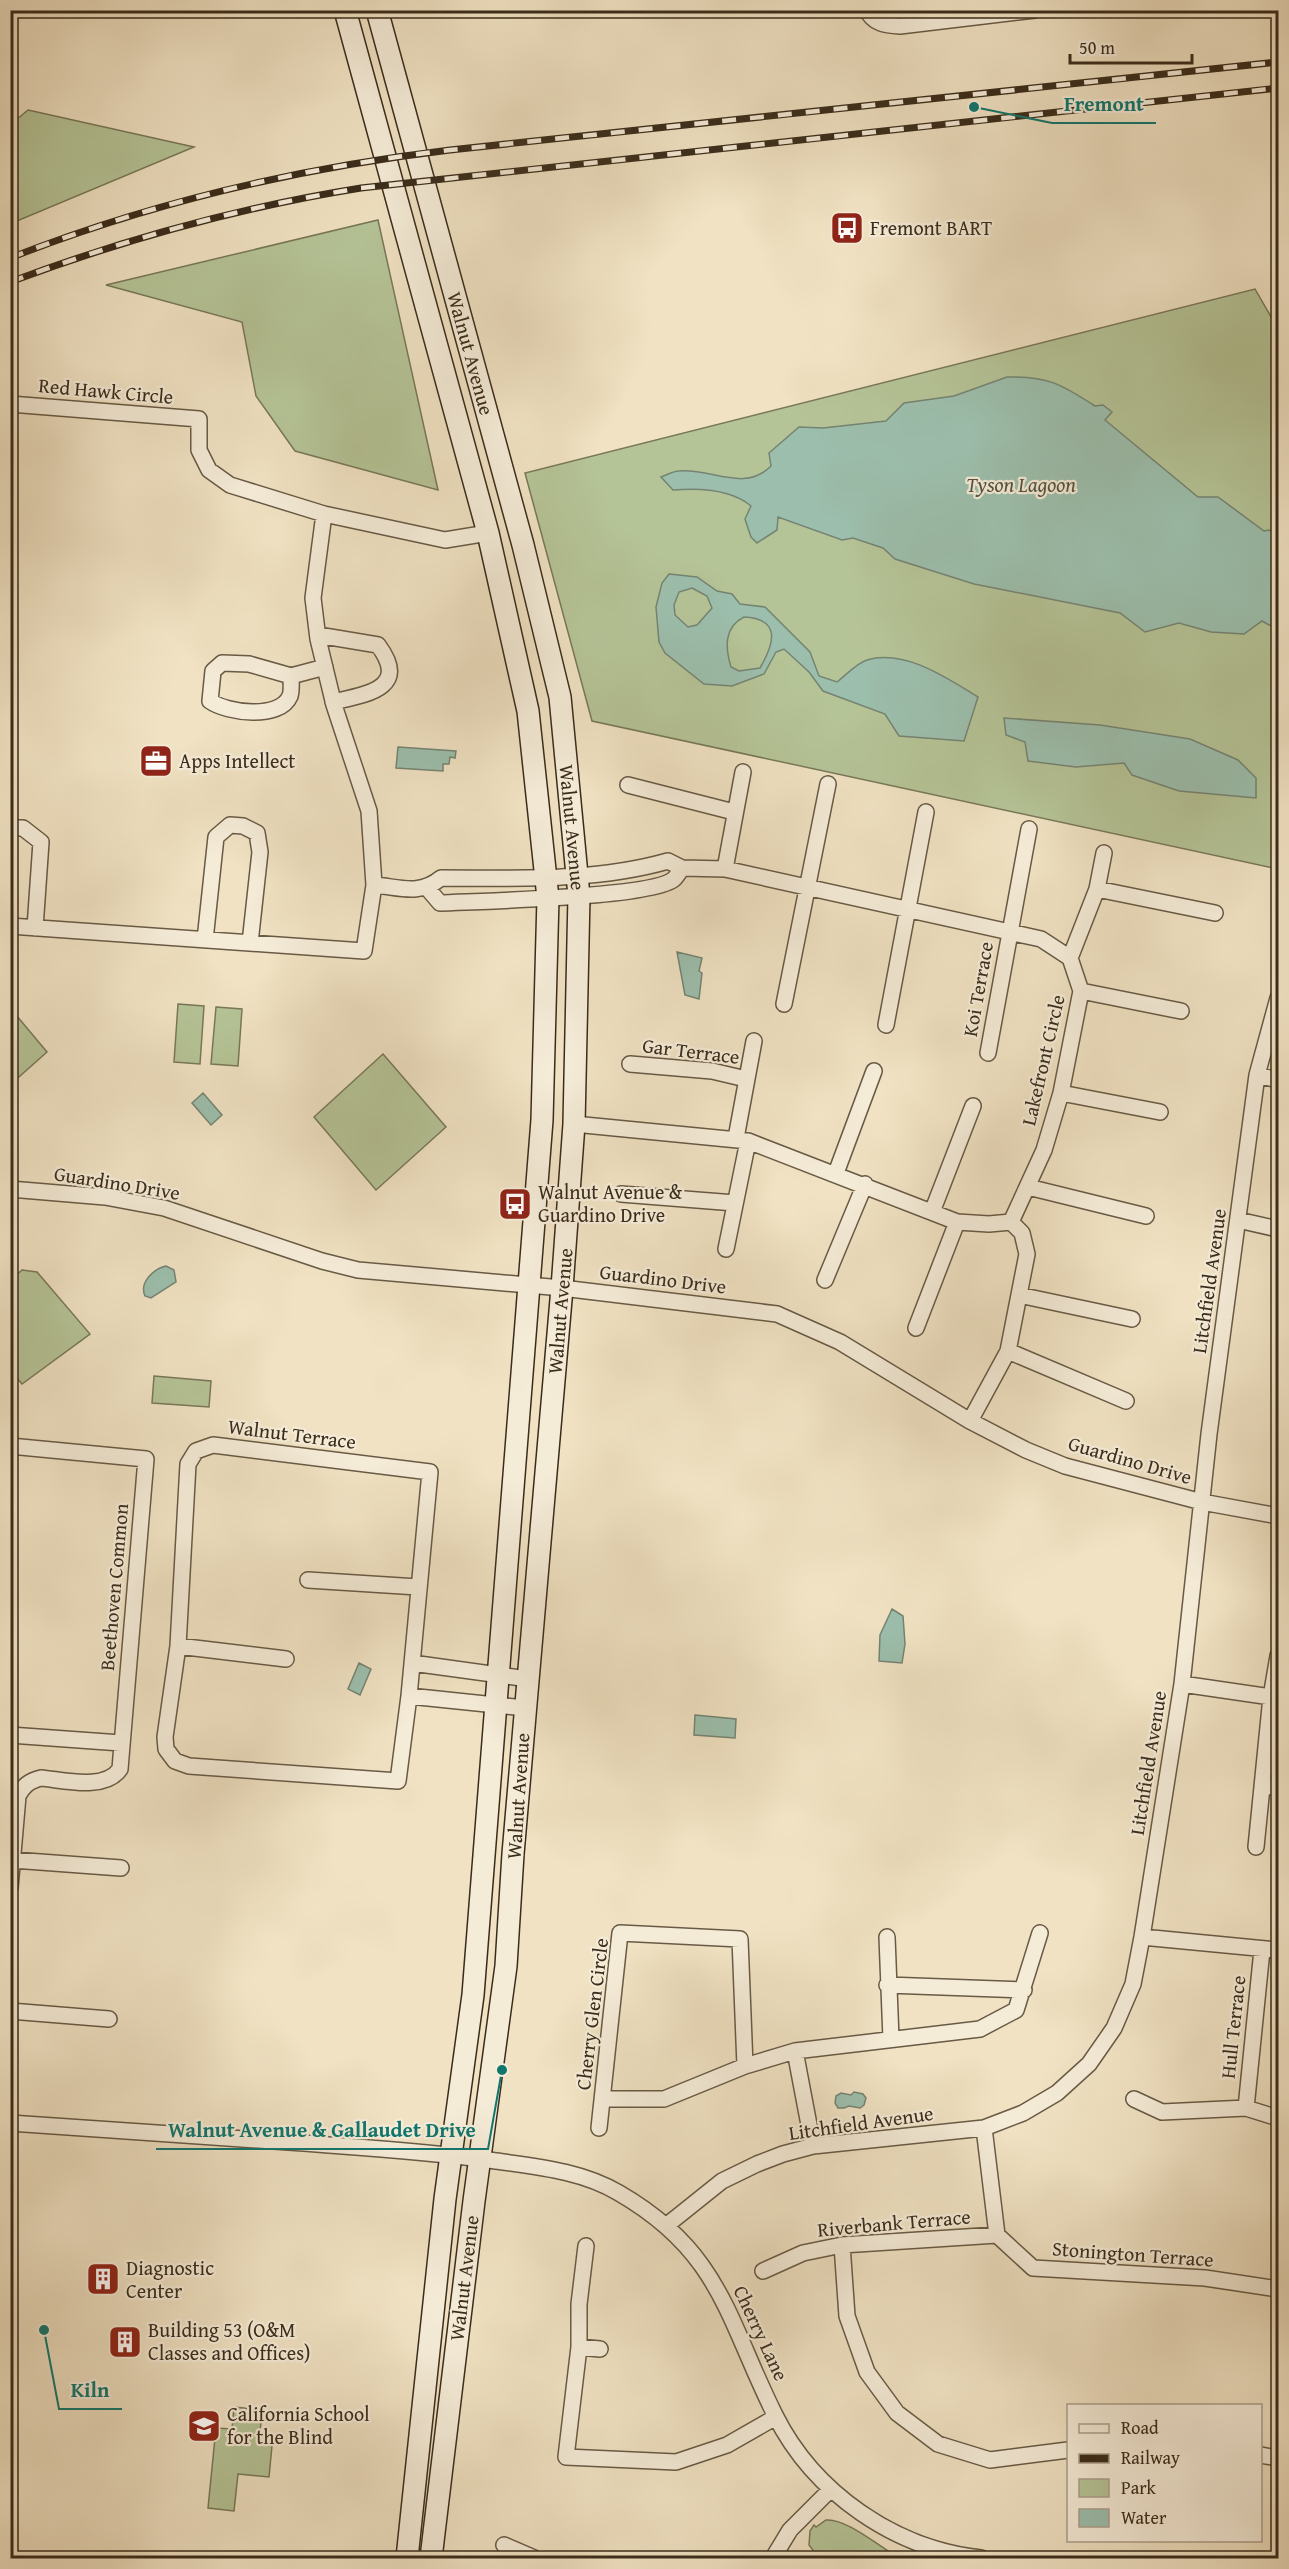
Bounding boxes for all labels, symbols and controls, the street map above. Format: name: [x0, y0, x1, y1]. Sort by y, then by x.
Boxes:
scale bar: [1070, 27, 1192, 65]
text: 50 m: [1079, 34, 1115, 61]
callout: Fremont: [1052, 84, 1156, 123]
text: Fremont: [1064, 88, 1144, 119]
bus stop icon: Fremont BART: [829, 210, 865, 246]
place label: Fremont BART: [870, 213, 992, 242]
street label: Walnut Avenue: [441, 289, 502, 418]
street label: Red Hawk Circle: [37, 370, 175, 411]
water label: Tyson Lagoon: [966, 469, 1076, 500]
office icon: Apps Intellect: [138, 743, 174, 779]
place label: Apps Intellect: [179, 746, 295, 775]
street label: Walnut Avenue: [553, 763, 593, 892]
street label: Koi Terrace: [955, 939, 1000, 1039]
street label: Lakefront Circle: [1013, 992, 1072, 1128]
street label: Gar Terrace: [641, 1030, 741, 1071]
street label: Guardino Drive: [52, 1158, 182, 1207]
place label: Walnut Avenue & Guardino Drive: [538, 1177, 683, 1229]
bus stop icon: Walnut Avenue & Guardino Drive: [497, 1186, 533, 1222]
street label: Litchfield Avenue: [1184, 1207, 1233, 1355]
street label: Walnut Avenue: [540, 1247, 579, 1375]
street label: Guardino Drive: [598, 1256, 728, 1301]
street label: Walnut Terrace: [226, 1411, 358, 1456]
street label: Guardino Drive: [1065, 1428, 1195, 1491]
street label: Beethoven Common: [92, 1502, 135, 1672]
street label: Litchfield Avenue: [1122, 1689, 1173, 1837]
street label: Walnut Avenue: [499, 1732, 536, 1860]
street label: Cherry Glen Circle: [568, 1936, 615, 2092]
street label: Hull Terrace: [1213, 1974, 1252, 2080]
street label: Litchfield Avenue: [787, 2098, 935, 2147]
callout: Walnut Avenue & Gallaudet Drive: [156, 2110, 488, 2149]
text: Walnut Avenue & Gallaudet Drive: [168, 2114, 476, 2145]
street label: Riverbank Terrace: [816, 2201, 972, 2244]
street label: Walnut Avenue: [441, 2214, 486, 2342]
street label: Stonington Terrace: [1051, 2233, 1215, 2274]
place label: Diagnostic Center: [126, 2253, 214, 2305]
building icon: Diagnostic Center: [85, 2261, 121, 2297]
street label: Cherry Lane: [727, 2280, 796, 2385]
place label: Building 53 (O&M Classes and Offices): [148, 2315, 311, 2367]
building icon: Building 53 (O&M Classes and Offices): [107, 2324, 143, 2360]
callout: Kiln: [59, 2370, 122, 2409]
text: Kiln: [71, 2374, 110, 2405]
place label: California School for the Blind: [227, 2399, 370, 2451]
legend: [1067, 2404, 1262, 2542]
school or university icon: California School for the Blind: [186, 2408, 222, 2444]
text: Road: [1121, 2414, 1159, 2441]
text: Railway: [1121, 2444, 1180, 2471]
text: Park: [1121, 2474, 1157, 2501]
text: Water: [1121, 2504, 1167, 2531]

